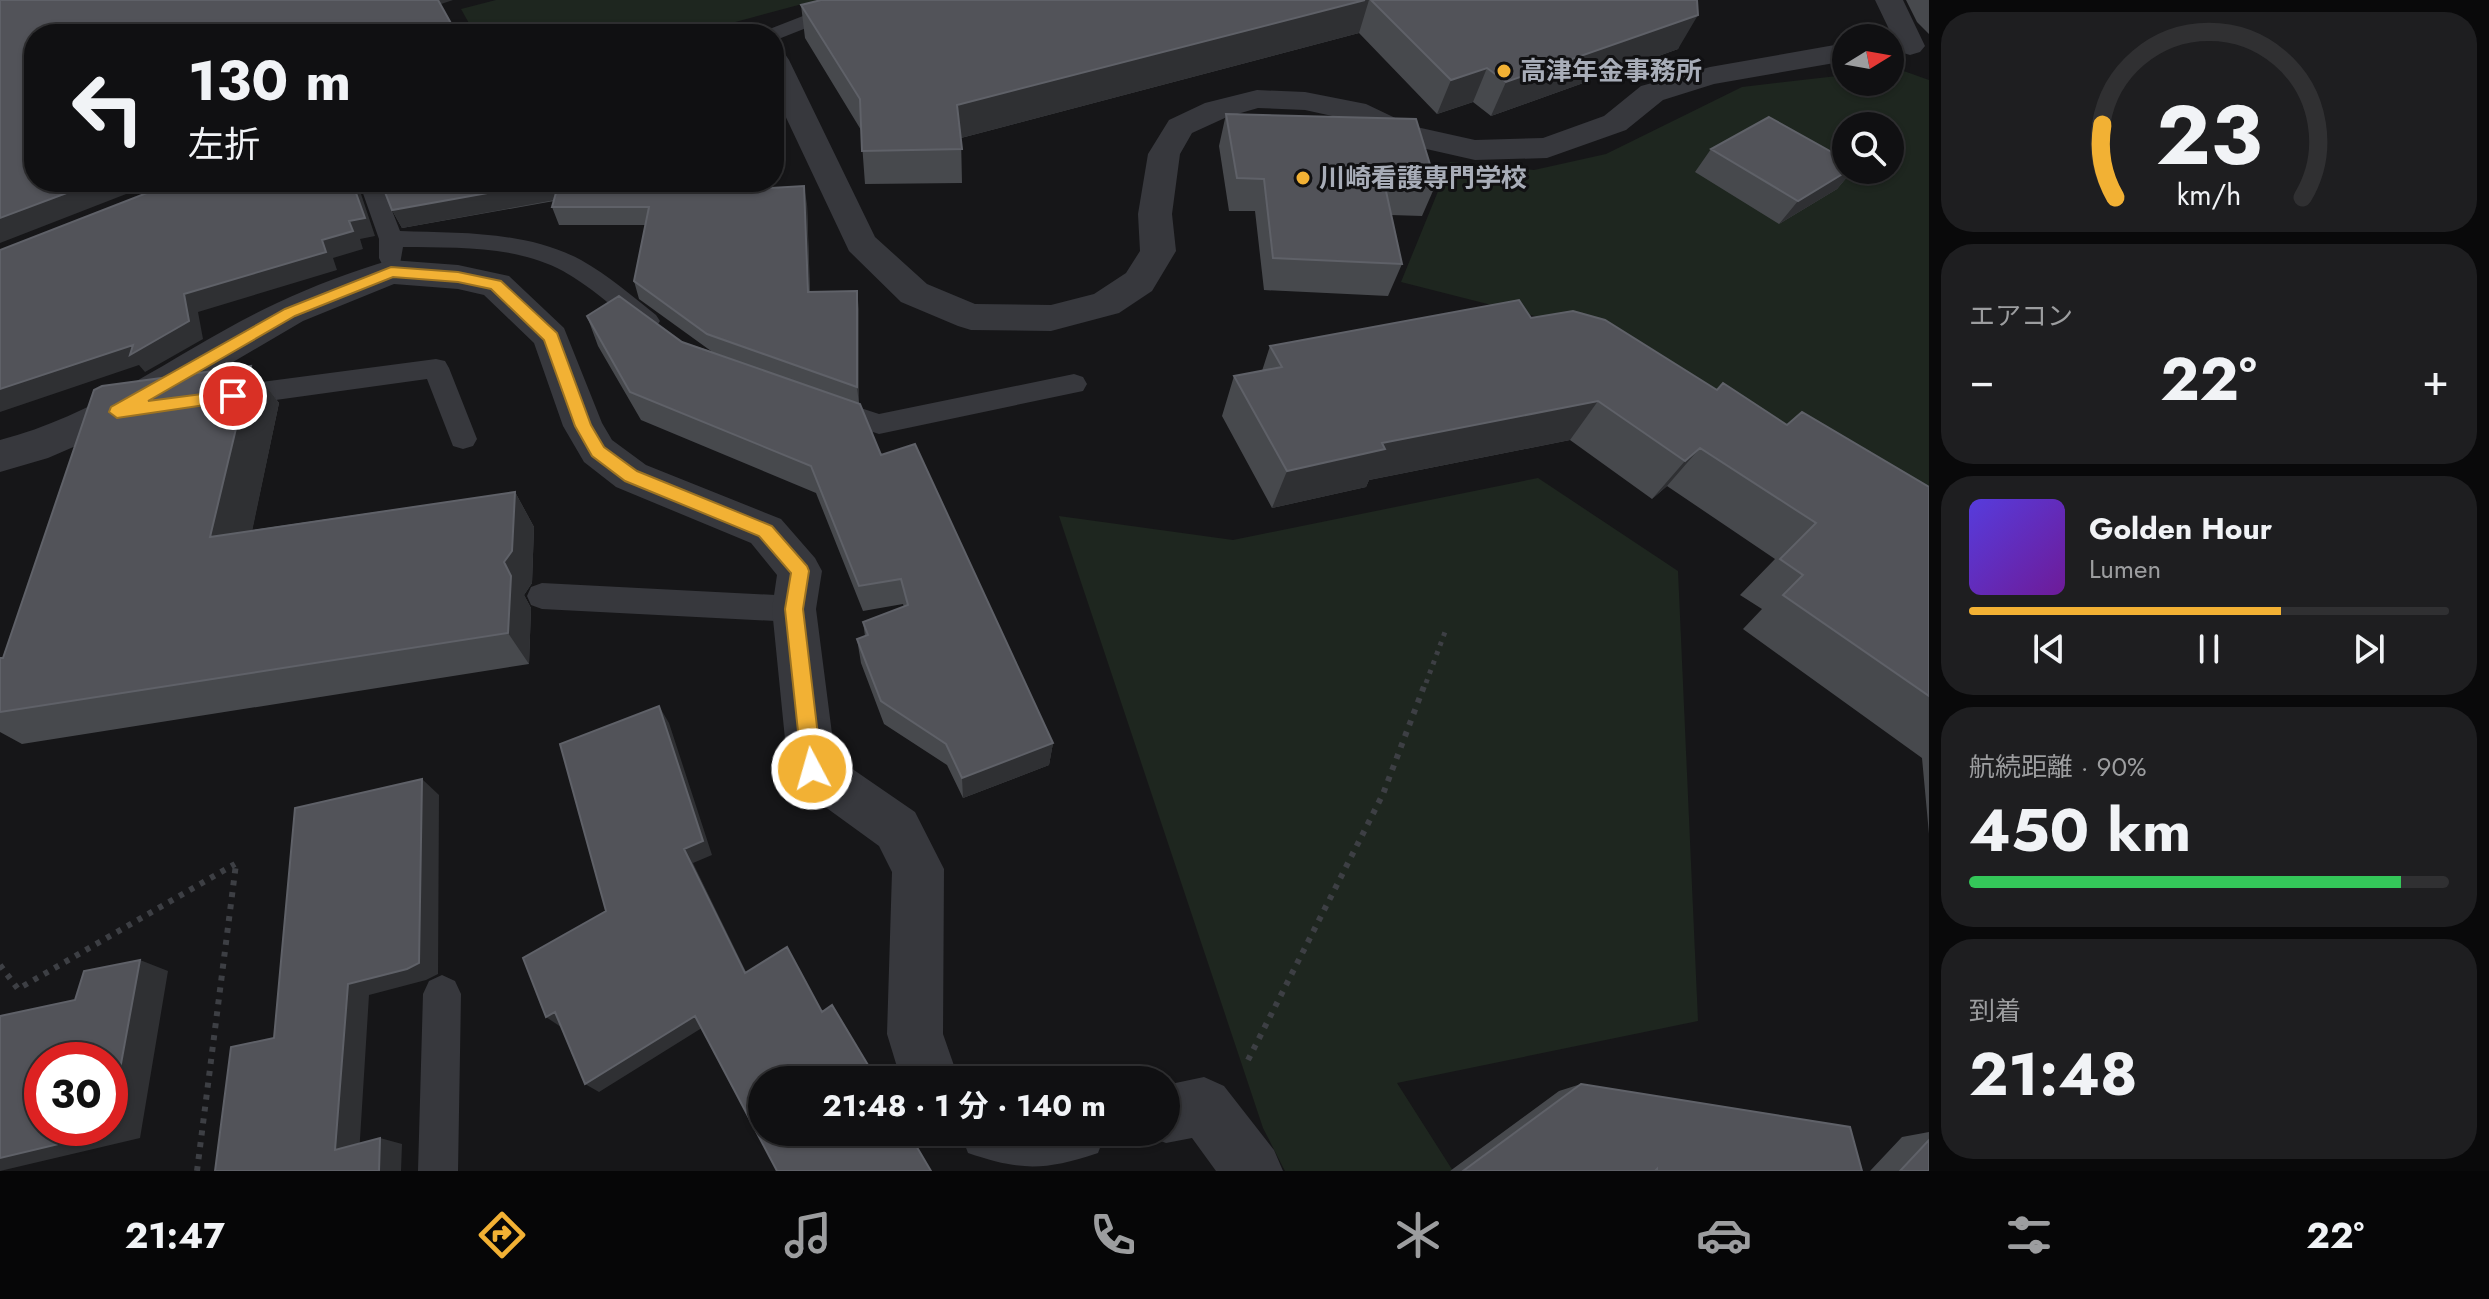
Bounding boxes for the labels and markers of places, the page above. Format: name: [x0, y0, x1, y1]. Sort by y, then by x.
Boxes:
place label: 高津年金事務所: [1520, 52, 1702, 90]
marker: 高津年金事務所: [1495, 62, 1513, 80]
place label: 川崎看護専門学校: [1319, 159, 1527, 197]
marker: 川崎看護専門学校: [1294, 169, 1312, 187]
pin: [199, 362, 267, 430]

